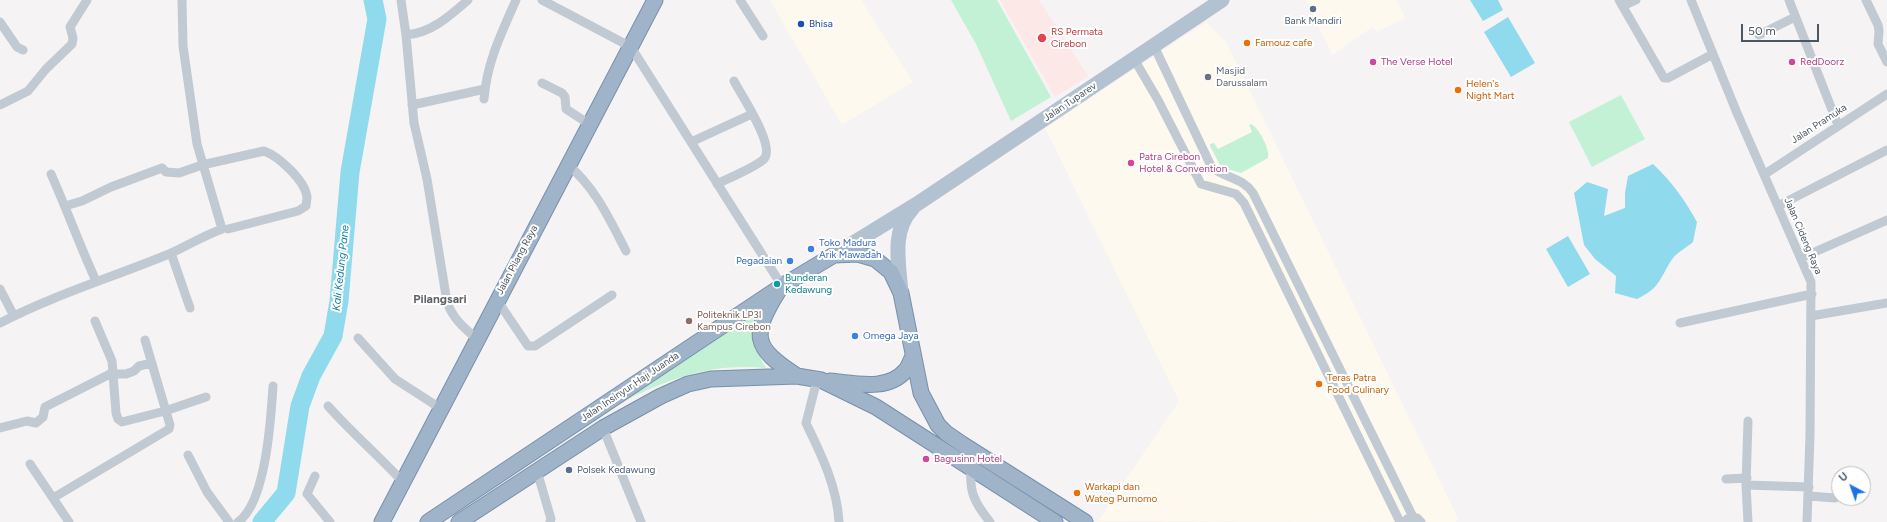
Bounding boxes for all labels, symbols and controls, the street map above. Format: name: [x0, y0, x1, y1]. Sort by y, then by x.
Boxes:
marker: Bank Mandiri: [1308, 4, 1318, 14]
place label: Bank Mandiri: [1284, 15, 1342, 27]
scale bar: [1743, 16, 1821, 42]
place label: Bhisa: [809, 18, 833, 30]
marker: Bhisa: [796, 19, 806, 29]
text: 50 m: [1748, 24, 1776, 38]
place label: RS Permata Cirebon: [1051, 26, 1103, 50]
marker: RS Permata Cirebon: [1036, 32, 1048, 44]
place label: Famouz cafe: [1255, 37, 1312, 49]
marker: Famouz cafe: [1242, 38, 1252, 48]
place label: The Verse Hotel: [1381, 56, 1453, 68]
place label: RedDoorz: [1800, 56, 1844, 68]
marker: The Verse Hotel: [1368, 57, 1378, 67]
marker: RedDoorz: [1787, 57, 1797, 67]
place label: Masjid Darussalam: [1216, 65, 1267, 88]
marker: Masjid Darussalam: [1203, 72, 1213, 82]
place label: Helen's Night Mart: [1466, 78, 1514, 102]
street label: Jalan Tuparev: [1041, 80, 1099, 124]
marker: Helen's Night Mart: [1453, 85, 1463, 95]
street label: Jalan Pramuka: [1789, 102, 1849, 146]
place label: Patra Cirebon Hotel & Convention: [1139, 151, 1227, 174]
marker: Patra Cirebon Hotel & Convention: [1126, 158, 1136, 168]
street label: Jalan Cideng Raya: [1781, 196, 1825, 276]
street label: Jalan Pilang Raya: [494, 223, 540, 297]
water label: Kali Kedung Pane: [330, 224, 352, 312]
place label: Toko Madura Arik Mawadah: [819, 237, 882, 260]
marker: Toko Madura Arik Mawadah: [806, 244, 816, 254]
place label: Pegadaian: [736, 255, 782, 267]
marker: Pegadaian: [785, 256, 795, 266]
place label: Bunderan Kedawung: [785, 272, 832, 296]
marker: Bunderan Kedawung: [772, 279, 782, 289]
district label: Pilangsari: [413, 292, 467, 306]
place label: Politeknik LP3I Kampus Cirebon: [697, 309, 771, 332]
marker: Politeknik LP3I Kampus Cirebon: [684, 316, 694, 326]
place label: Omega Jaya: [863, 330, 919, 342]
marker: Omega Jaya: [850, 331, 860, 341]
street label: Jalan Insinyur Haji Juanda: [579, 350, 681, 424]
place label: Teras Patra Food Culinary: [1327, 372, 1389, 396]
marker: Teras Patra Food Culinary: [1314, 379, 1324, 389]
place label: Bagusinn Hotel: [934, 453, 1002, 465]
marker: Bagusinn Hotel: [921, 454, 931, 464]
place label: Polsek Kedawung: [577, 464, 655, 476]
marker: Polsek Kedawung: [564, 465, 574, 475]
north arrow: [1831, 466, 1871, 506]
text: U: [1836, 470, 1851, 485]
place label: Warkapi dan Wateg Purnomo: [1085, 481, 1157, 504]
marker: Warkapi dan Wateg Purnomo: [1072, 488, 1082, 498]

